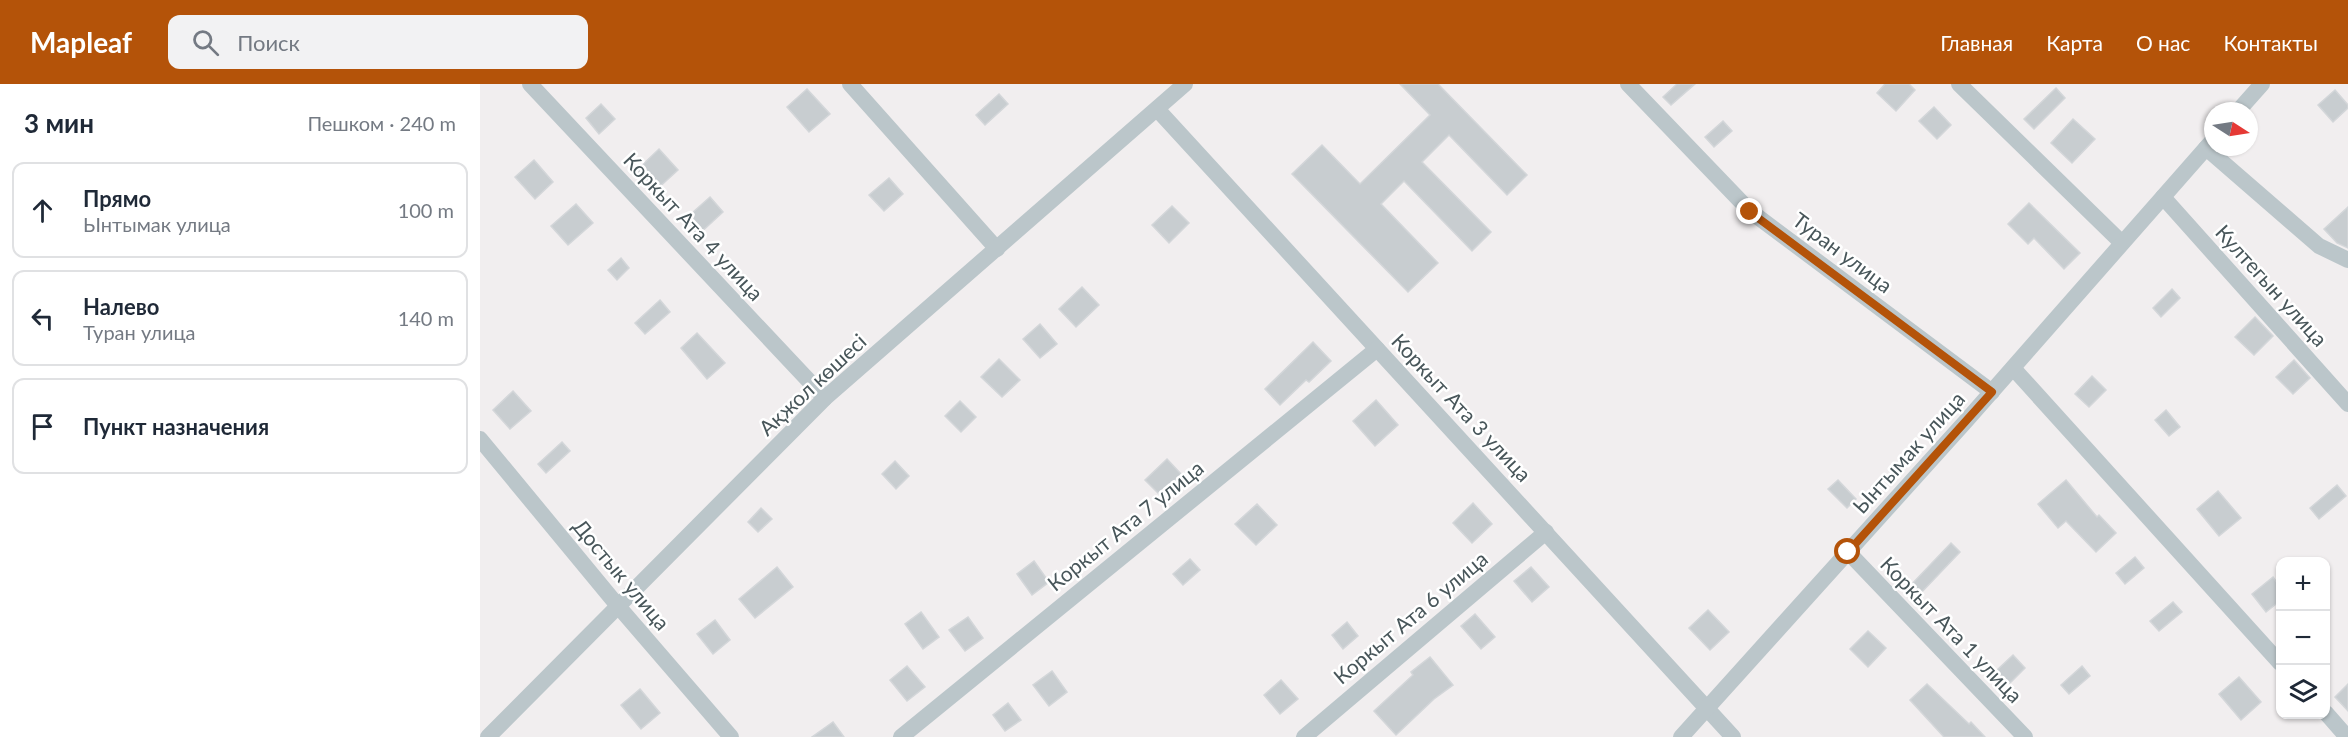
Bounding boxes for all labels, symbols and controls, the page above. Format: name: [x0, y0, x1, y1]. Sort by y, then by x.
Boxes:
search box: [168, 15, 588, 69]
text: Mapleaf: [30, 25, 132, 59]
icon: search: [189, 26, 222, 59]
text: Поиск: [237, 29, 300, 56]
text: Главная: [1940, 30, 2013, 55]
text: Карта: [2046, 30, 2103, 55]
text: О нас: [2136, 30, 2190, 55]
text: Контакты: [2223, 30, 2318, 55]
north arrow: [2204, 102, 2258, 156]
text: 3 мин: [24, 107, 94, 139]
text: Пешком · 240 m: [307, 111, 456, 135]
street label: Коркыт Ата 4 улица: [619, 147, 769, 305]
text: Прямо: [83, 185, 151, 212]
icon: ahead: [26, 194, 59, 227]
text: 100 m: [398, 198, 454, 222]
route end: [1736, 198, 1762, 224]
street label: Туран улица: [1788, 206, 1898, 298]
text: Ынтымак улица: [83, 212, 231, 236]
street label: Култегын улица: [2211, 219, 2333, 351]
text: Налево: [83, 293, 159, 320]
icon: left: [26, 302, 59, 335]
text: 140 m: [398, 306, 454, 330]
text: Туран улица: [83, 320, 196, 344]
street label: Ақжол көшесі: [753, 328, 871, 440]
street label: Коркыт Ата 3 улица: [1387, 328, 1537, 486]
street label: Ынтымак улица: [1847, 386, 1969, 518]
icon: arrive: [26, 410, 59, 443]
text: Пункт назначения: [83, 413, 269, 440]
street label: Коркыт Ата 7 улица: [1042, 455, 1208, 595]
street label: Достык улица: [568, 513, 676, 635]
route start: [1834, 538, 1860, 564]
street label: Коркыт Ата 6 улица: [1328, 545, 1492, 689]
street label: Коркыт Ата 1 улица: [1876, 551, 2028, 707]
map controls: [2276, 557, 2330, 719]
button: +: [2276, 557, 2330, 611]
button: −: [2276, 611, 2330, 665]
button: layers: [2276, 665, 2330, 719]

